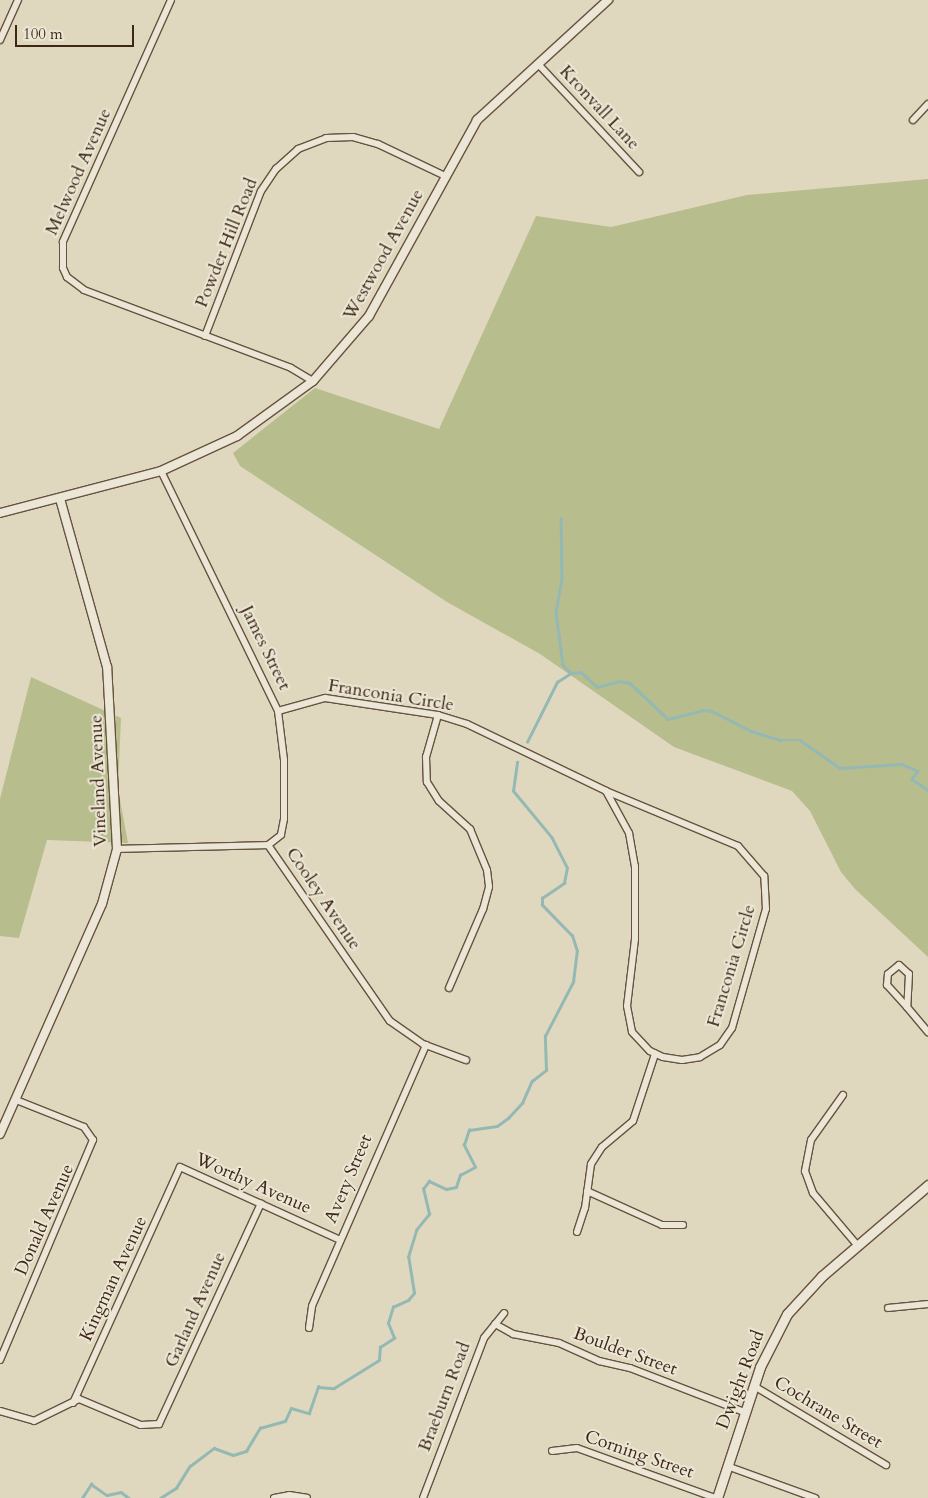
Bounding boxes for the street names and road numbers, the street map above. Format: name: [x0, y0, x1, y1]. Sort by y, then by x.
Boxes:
street label: Kronvall Lane: [554, 61, 644, 155]
street label: Melwood Avenue: [41, 105, 117, 239]
street label: Powder Hill Road: [191, 175, 263, 311]
street label: Westwood Avenue: [339, 186, 429, 324]
street label: James Street: [235, 602, 295, 694]
street label: Franconia Circle: [327, 675, 455, 717]
street label: Vineland Avenue: [86, 715, 112, 847]
street label: Cooley Avenue: [281, 844, 365, 954]
street label: Franconia Circle: [703, 902, 761, 1030]
street label: Avery Street: [321, 1131, 377, 1227]
street label: Worthy Avenue: [192, 1149, 314, 1219]
street label: Donald Avenue: [11, 1161, 79, 1279]
street label: Kingman Avenue: [76, 1213, 152, 1345]
street label: Garland Avenue: [161, 1249, 231, 1371]
street label: Boulder Street: [570, 1323, 680, 1381]
street label: Dwight Road: [712, 1328, 770, 1432]
street label: Braeburn Road: [414, 1339, 476, 1455]
street label: Cochrane Street: [770, 1372, 886, 1454]
street label: Corning Street: [582, 1426, 696, 1484]

